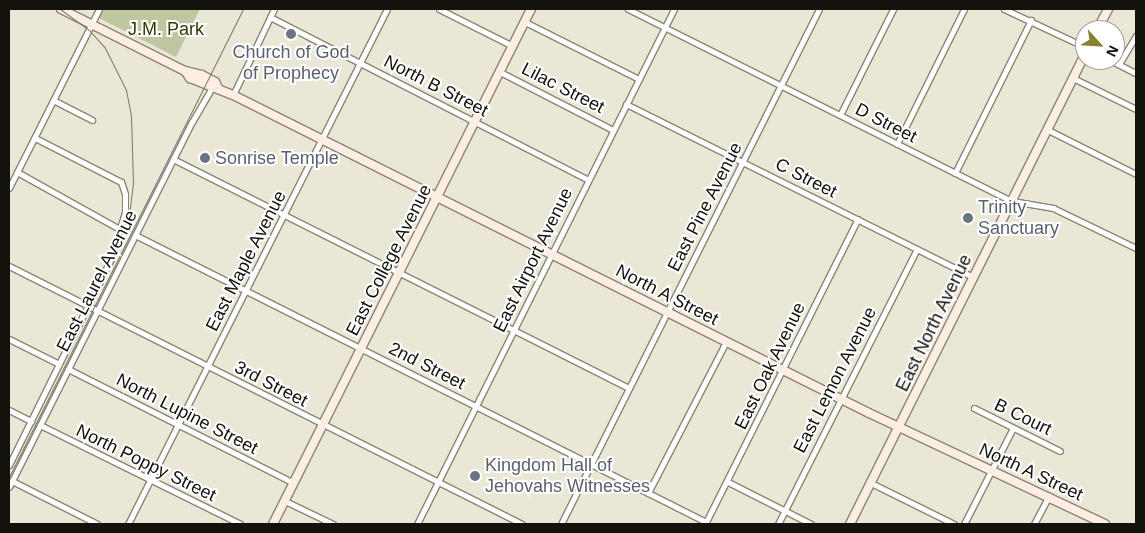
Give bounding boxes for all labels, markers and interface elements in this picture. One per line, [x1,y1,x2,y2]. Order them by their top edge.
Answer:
park label: J.M. Park [128,18,204,40]
north arrow [1075,20,1125,70]
marker: Church of God of Prophecy [285,28,297,40]
place label: Church of God of Prophecy [232,42,350,84]
text: N [1103,43,1122,59]
street label: North B Street [380,50,492,122]
street label: Lilac Street [518,58,608,118]
street label: D Street [852,98,920,148]
street label: East Pine Avenue [663,138,747,276]
place label: Sonrise Temple [215,147,339,169]
marker: Sonrise Temple [199,152,211,164]
street label: C Street [772,153,840,203]
street label: East College Avenue [341,180,437,340]
street label: East Airport Avenue [488,183,578,337]
street label: East Maple Avenue [201,187,291,335]
place label: Trinity Sanctuary [978,197,1059,240]
street label: East Laurel Avenue [52,206,142,356]
marker: Trinity Sanctuary [962,212,974,224]
street label: East North Avenue [891,251,977,395]
street label: North A Street [611,259,723,331]
street label: East Oak Avenue [730,298,810,434]
street label: East Lemon Avenue [789,303,881,457]
street label: 2nd Street [385,338,469,394]
street label: 3rd Street [231,356,311,412]
street label: North Lupine Street [113,369,261,459]
street label: B Court [991,394,1055,440]
street label: North Poppy Street [72,420,220,506]
street label: North A Street [975,438,1087,506]
place label: Kingdom Hall of Jehovahs Witnesses [485,455,650,498]
marker: Kingdom Hall of Jehovahs Witnesses [469,470,481,482]

